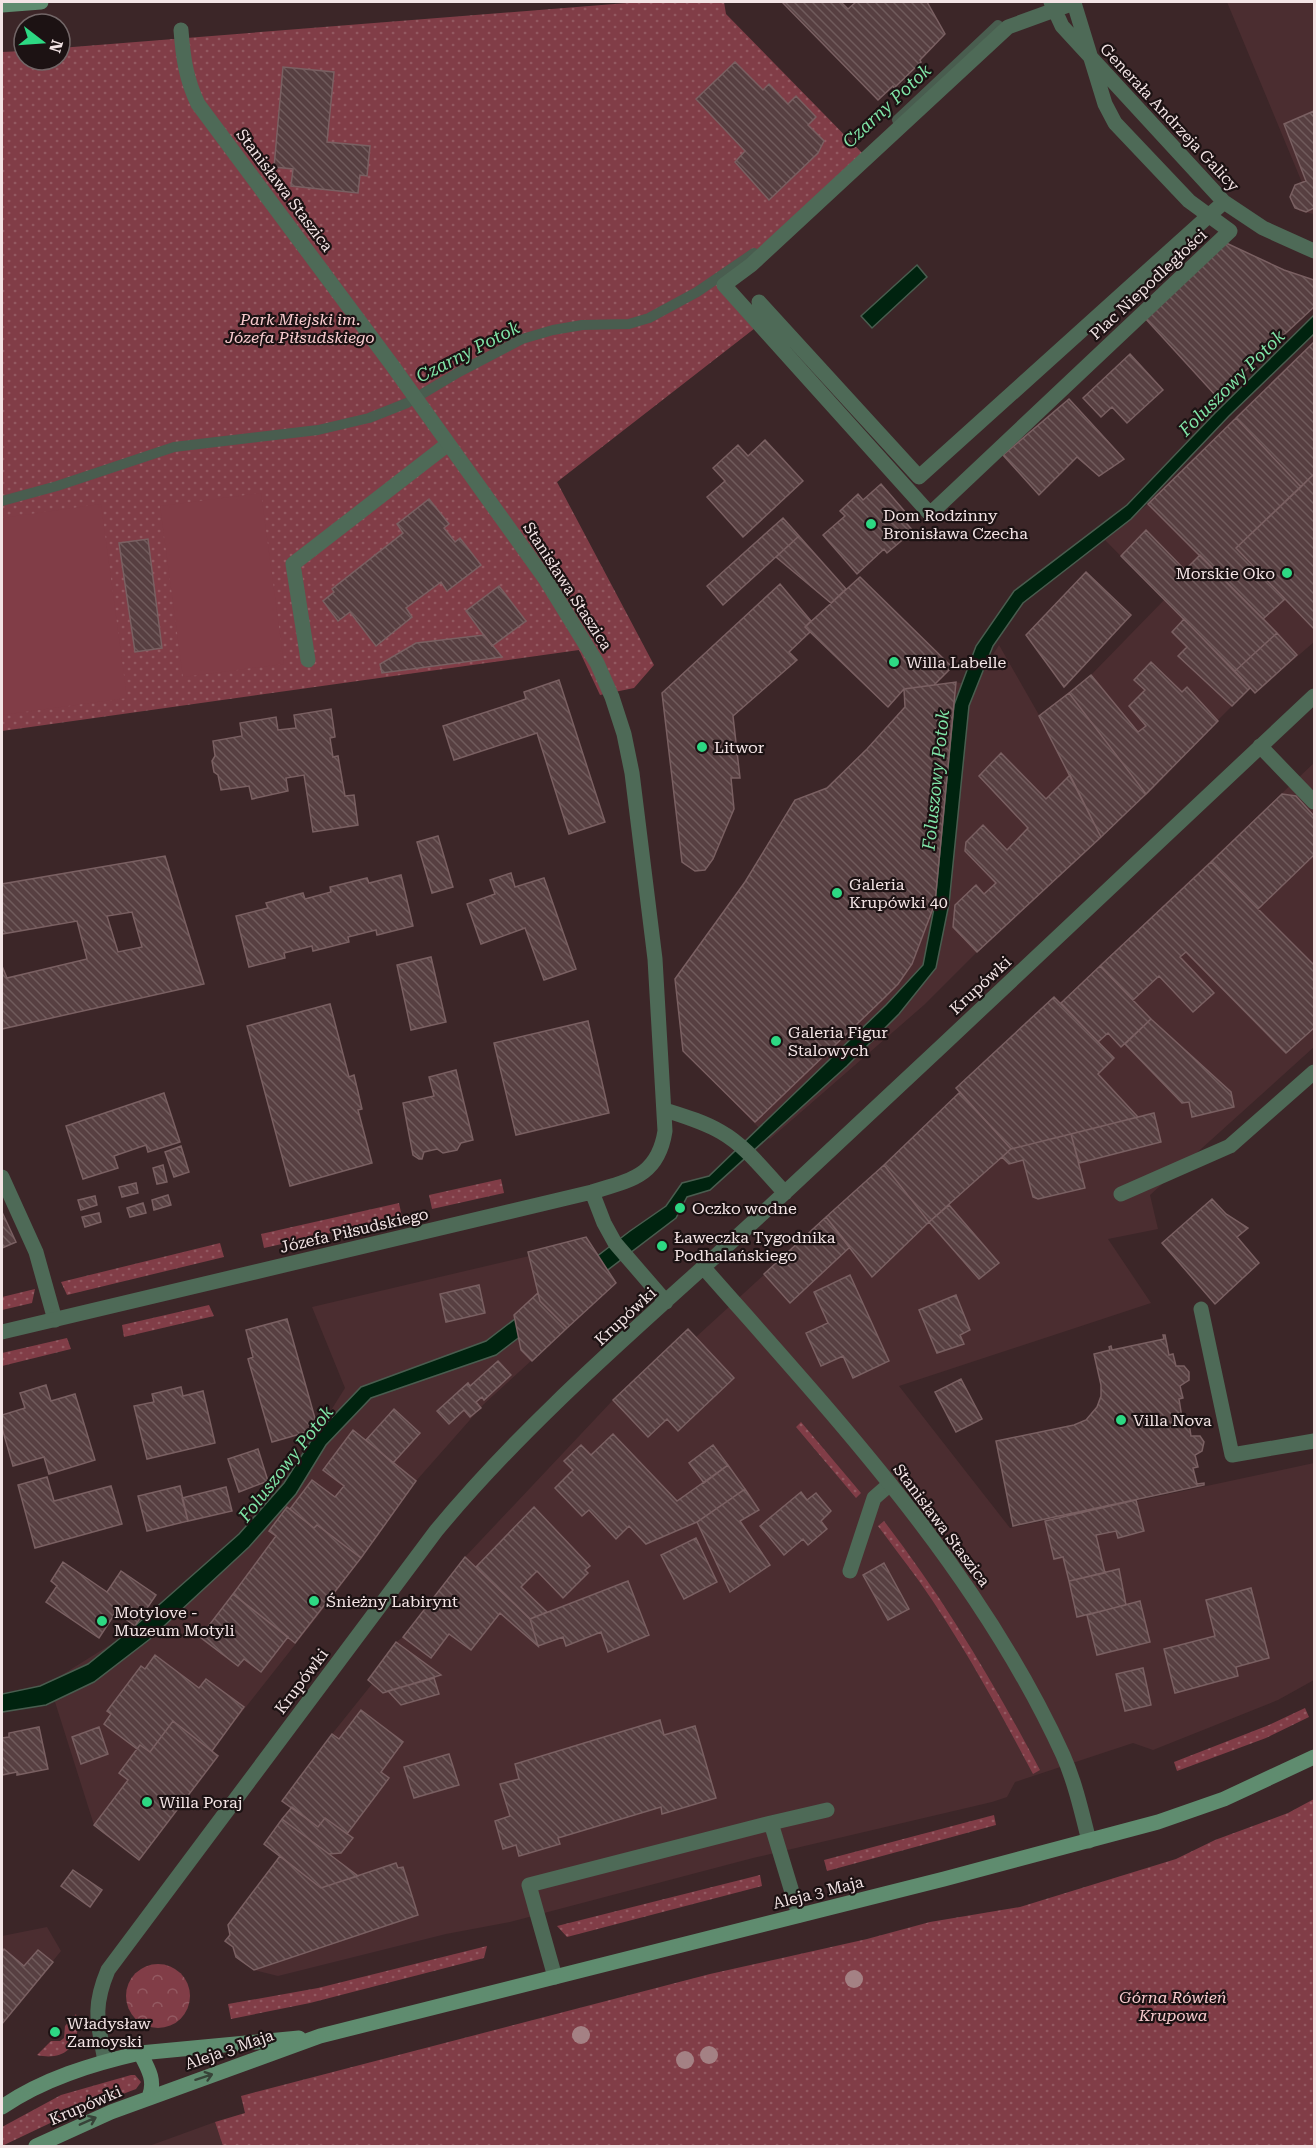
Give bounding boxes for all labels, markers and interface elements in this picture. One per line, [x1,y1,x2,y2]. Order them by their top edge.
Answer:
north arrow [12,12,72,72]
text: N [45,38,67,55]
street label: Generała Andrzeja Galicy [1096,39,1244,196]
water label: Czarny Potok [838,59,935,152]
street label: Stanisława Staszica [232,125,337,256]
street label: Plac Niepodległości [1086,225,1211,344]
park label: Park Miejski im. Józefa Piłsudskiego [224,310,375,347]
water label: Czarny Potok [413,316,523,387]
water label: Foluszowy Potok [1174,325,1289,441]
place label: Dom Rodzinny Bronisława Czecha [883,506,1028,543]
marker: Dom Rodzinny Bronisława Czecha [864,517,878,531]
street label: Stanisława Staszica [519,519,616,654]
place label: Morskie Oko [1176,564,1275,583]
marker: Morskie Oko [1280,566,1294,580]
place label: Willa Labelle [906,653,1006,672]
marker: Willa Labelle [887,655,901,669]
water label: Foluszowy Potok [918,708,953,852]
place label: Litwor [714,738,765,757]
marker: Litwor [695,740,709,754]
place label: Galeria Krupówki 40 [849,875,948,912]
marker: Galeria Krupówki 40 [830,886,844,900]
street label: Krupówki [946,952,1015,1018]
place label: Galeria Figur Stalowych [788,1023,888,1060]
marker: Galeria Figur Stalowych [769,1034,783,1048]
place label: Oczko wodne [692,1199,797,1218]
marker: Oczko wodne [673,1201,687,1215]
street label: Józefa Piłsudskiego [278,1204,430,1257]
place label: Ławeczka Tygodnika Podhalańskiego [674,1228,836,1265]
marker: Ławeczka Tygodnika Podhalańskiego [655,1239,669,1253]
street label: Krupówki [591,1283,660,1349]
water label: Foluszowy Potok [233,1401,337,1527]
place label: Villa Nova [1133,1411,1212,1430]
marker: Villa Nova [1114,1413,1128,1427]
street label: Stanisława Staszica [889,1460,994,1591]
place label: Śnieżny Labirynt [326,1592,458,1611]
marker: Śnieżny Labirynt [307,1594,321,1608]
place label: Motylove - Muzeum Motyli [114,1603,235,1640]
marker: Motylove - Muzeum Motyli [95,1614,109,1628]
street label: Krupówki [271,1645,332,1718]
place label: Willa Poraj [159,1793,243,1812]
marker: Willa Poraj [140,1795,154,1809]
street label: Aleja 3 Maja [771,1872,866,1913]
park label: Górna Rówień Krupowa [1119,1988,1227,2025]
place label: Władysław Zamoyski [67,2014,152,2051]
marker: Władysław Zamoyski [48,2025,62,2039]
street label: Aleja 3 Maja [182,2025,276,2074]
one-way arrow [194,2071,213,2082]
street label: Krupówki [46,2082,124,2129]
one-way arrow [79,2115,97,2127]

